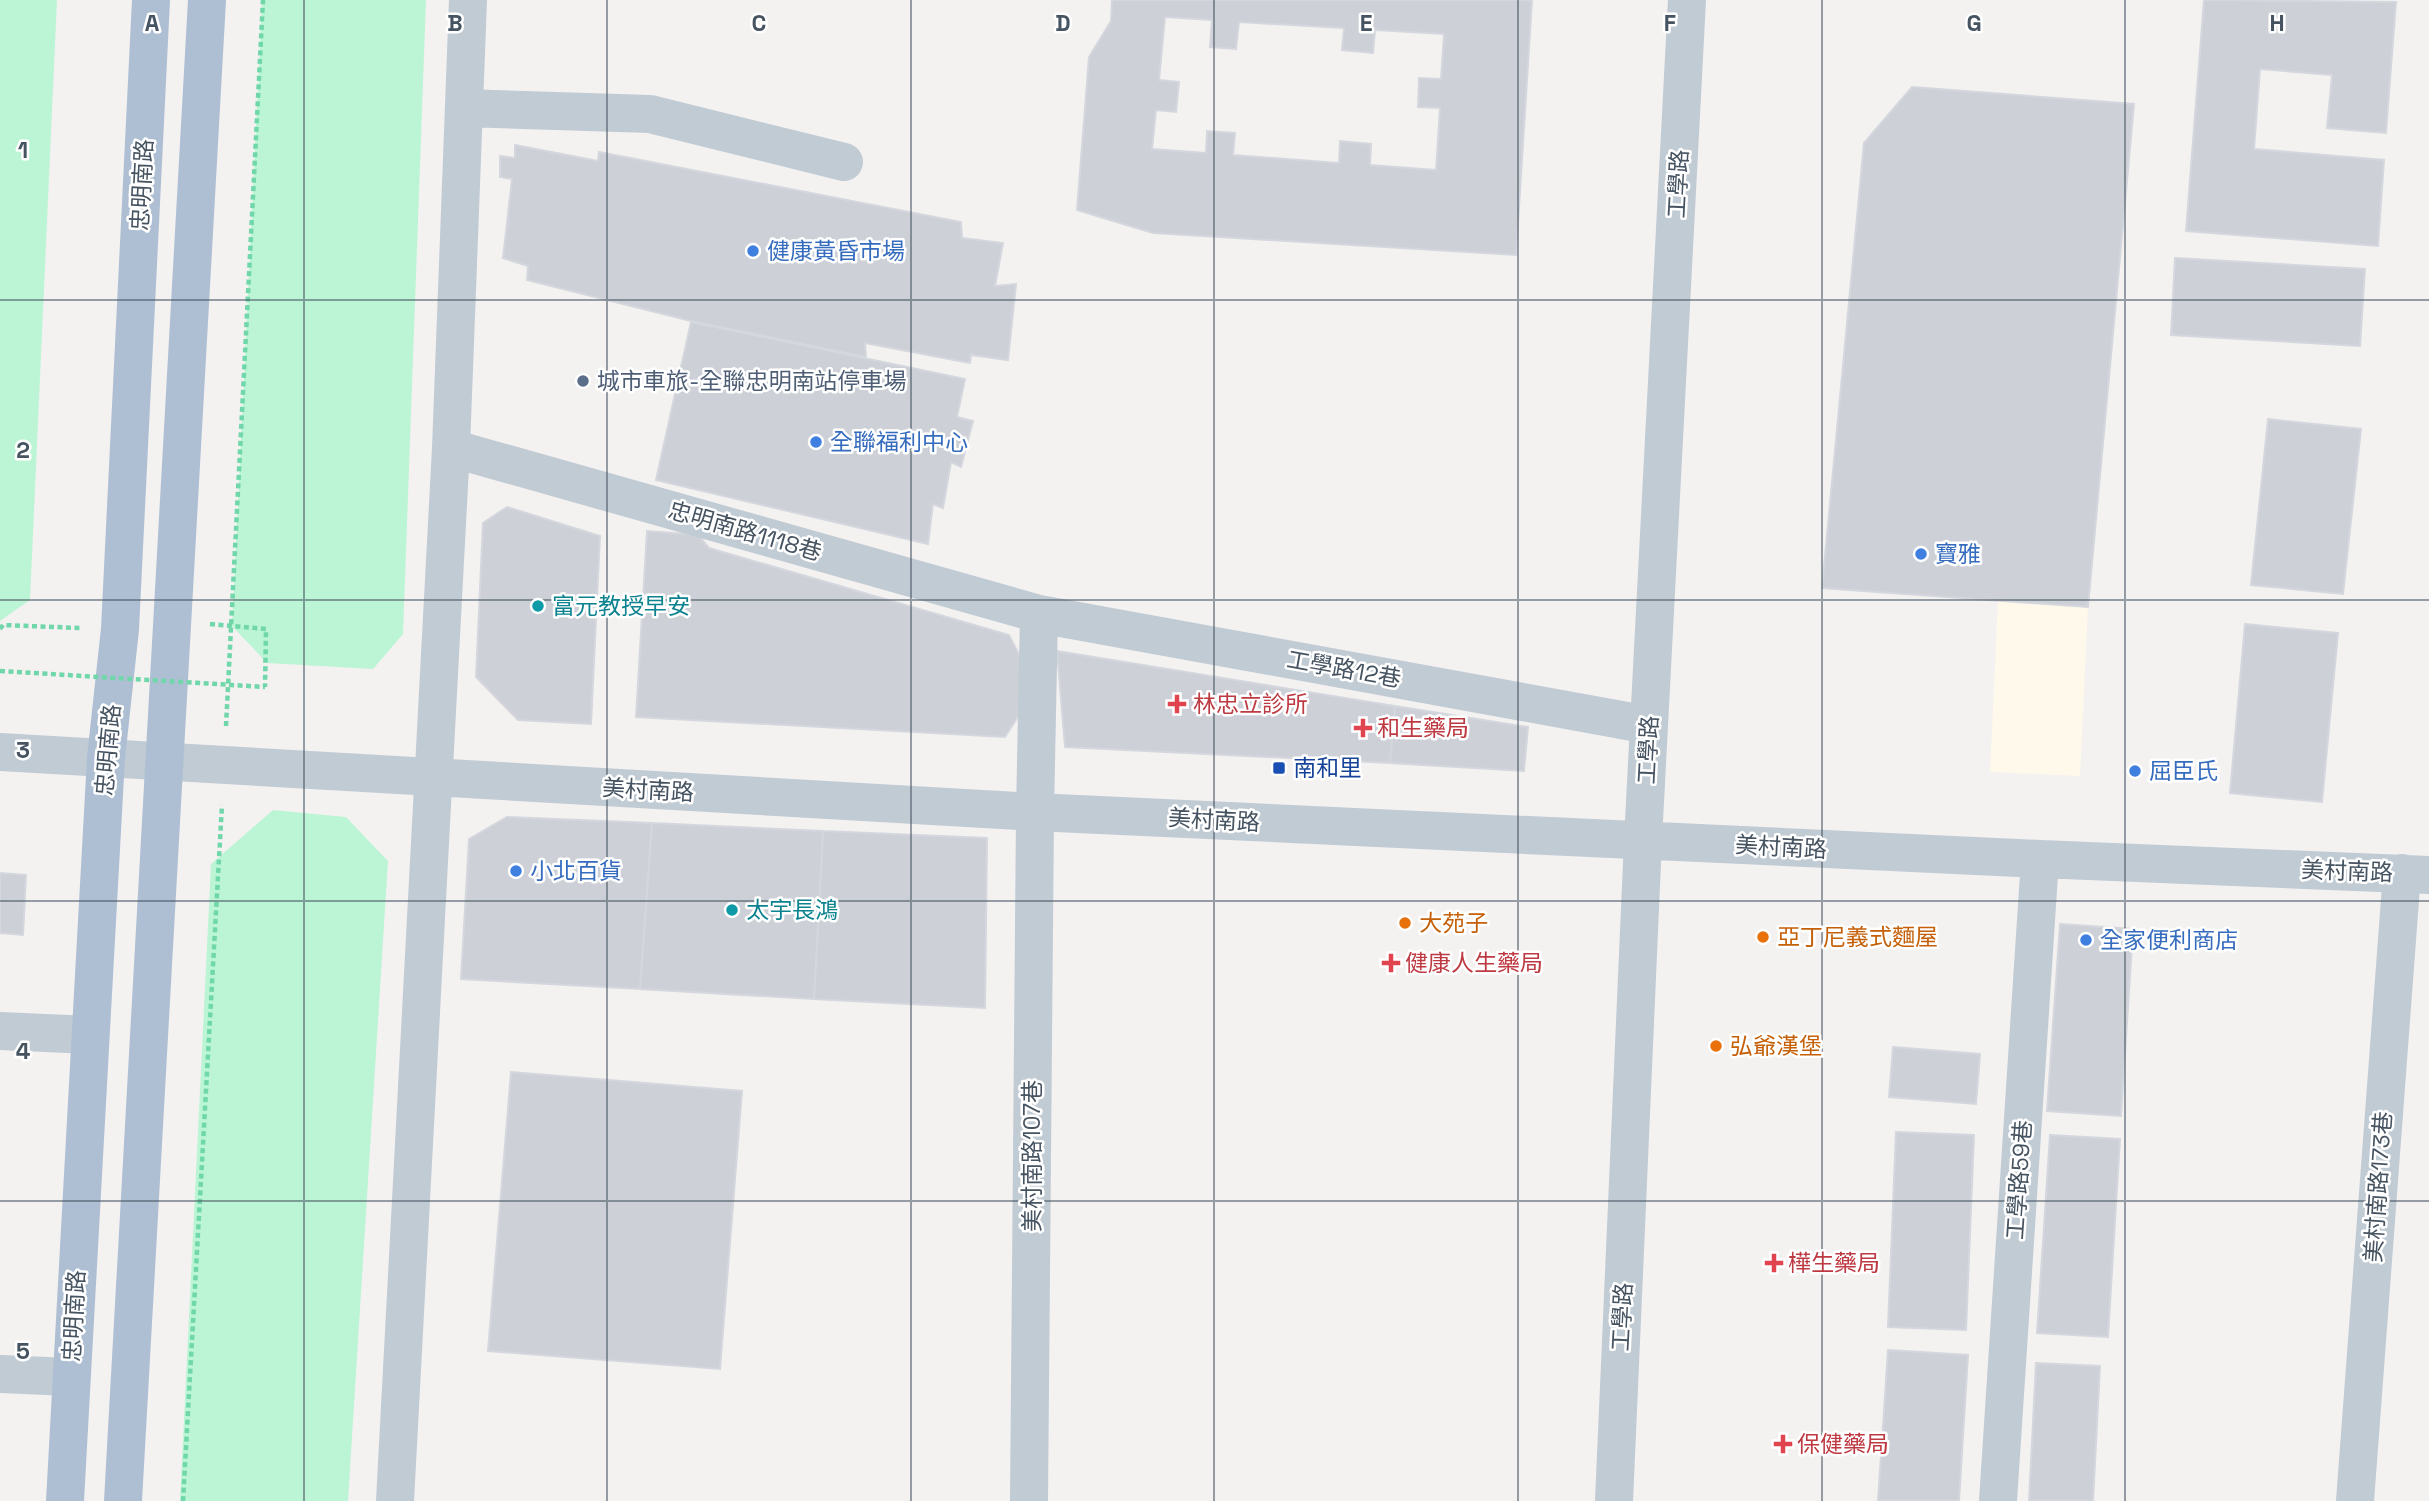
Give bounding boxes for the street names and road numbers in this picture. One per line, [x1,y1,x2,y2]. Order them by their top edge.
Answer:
street label: 忠明南路 [125,138,159,232]
street label: 工學路 [1661,149,1695,219]
street label: 忠明南路1118巷 [665,495,825,567]
street label: 工學路12巷 [1285,644,1403,694]
street label: 忠明南路 [89,703,127,797]
street label: 工學路 [1631,715,1665,785]
street label: 美村南路 [601,773,695,807]
street label: 美村南路 [1167,803,1261,837]
street label: 美村南路 [1734,830,1828,864]
street label: 美村南路 [2301,854,2393,888]
street label: 美村南路107巷 [1017,1080,1047,1232]
street label: 美村南路173巷 [2358,1110,2398,1264]
street label: 工學路59巷 [2000,1119,2038,1241]
street label: 忠明南路 [57,1269,91,1363]
street label: 工學路 [1605,1282,1639,1352]

